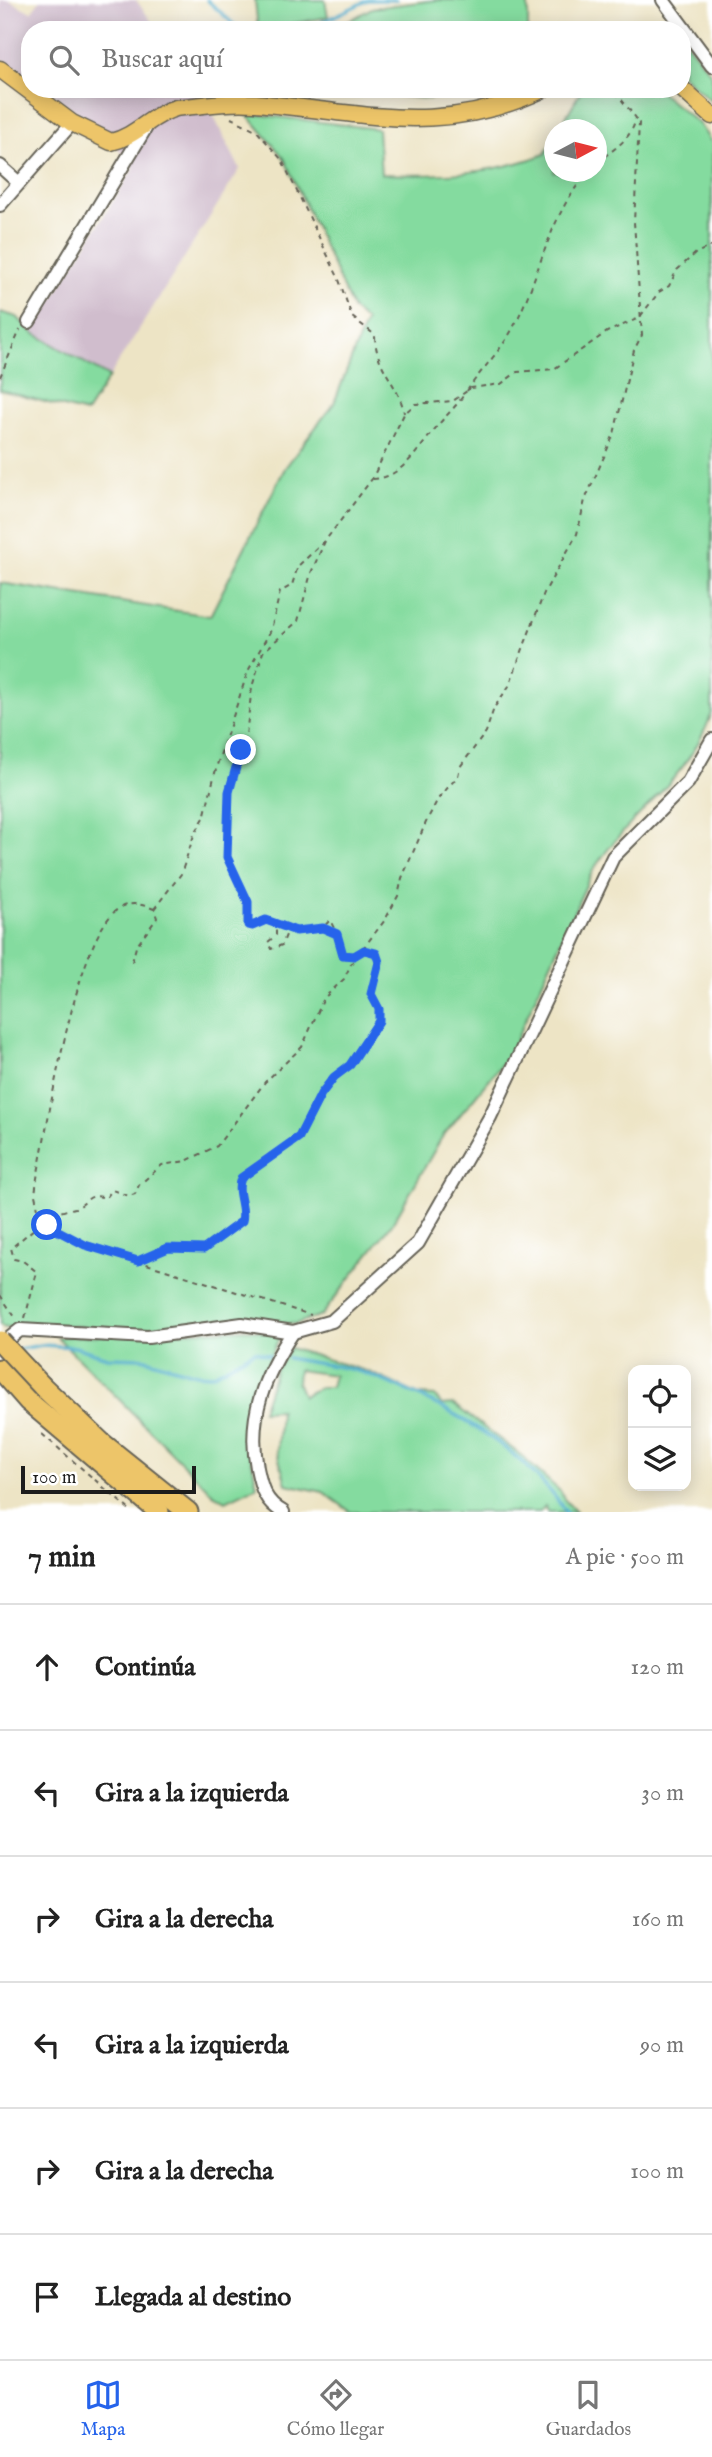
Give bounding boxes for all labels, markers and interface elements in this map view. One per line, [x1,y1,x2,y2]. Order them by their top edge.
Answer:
search box [21,21,691,98]
icon: search [45,41,83,79]
text: Buscar aquí [101,43,223,76]
north arrow [544,119,607,182]
route end [225,734,256,765]
route start [31,1209,62,1240]
map controls [628,1365,691,1491]
button: locate [628,1365,691,1428]
button: layers [628,1428,691,1491]
scale bar [21,1463,196,1495]
text: 100 m [32,1466,76,1490]
text: 7 min [28,1539,96,1577]
text: A pie · 500 m [566,1543,684,1572]
icon: ahead [28,1648,66,1686]
text: Continúa [95,1651,196,1684]
text: 120 m [631,1653,684,1682]
icon: left [28,1774,66,1812]
text: Gira a la izquierda [95,1777,289,1810]
text: 30 m [641,1779,684,1808]
icon: right [28,1900,66,1938]
text: Gira a la derecha [95,1903,274,1936]
text: 160 m [632,1905,684,1934]
icon: left [28,2026,66,2064]
text: Gira a la izquierda [95,2029,289,2062]
text: 90 m [640,2031,684,2060]
icon: right [28,2152,66,2190]
text: Gira a la derecha [95,2155,274,2188]
text: 100 m [630,2157,684,2186]
icon: arrive [28,2278,66,2316]
text: Llegada al destino [95,2281,291,2314]
tab: Mapa [81,2376,125,2442]
tab: Cómo llegar [287,2376,384,2442]
tab: Guardados [546,2376,631,2442]

